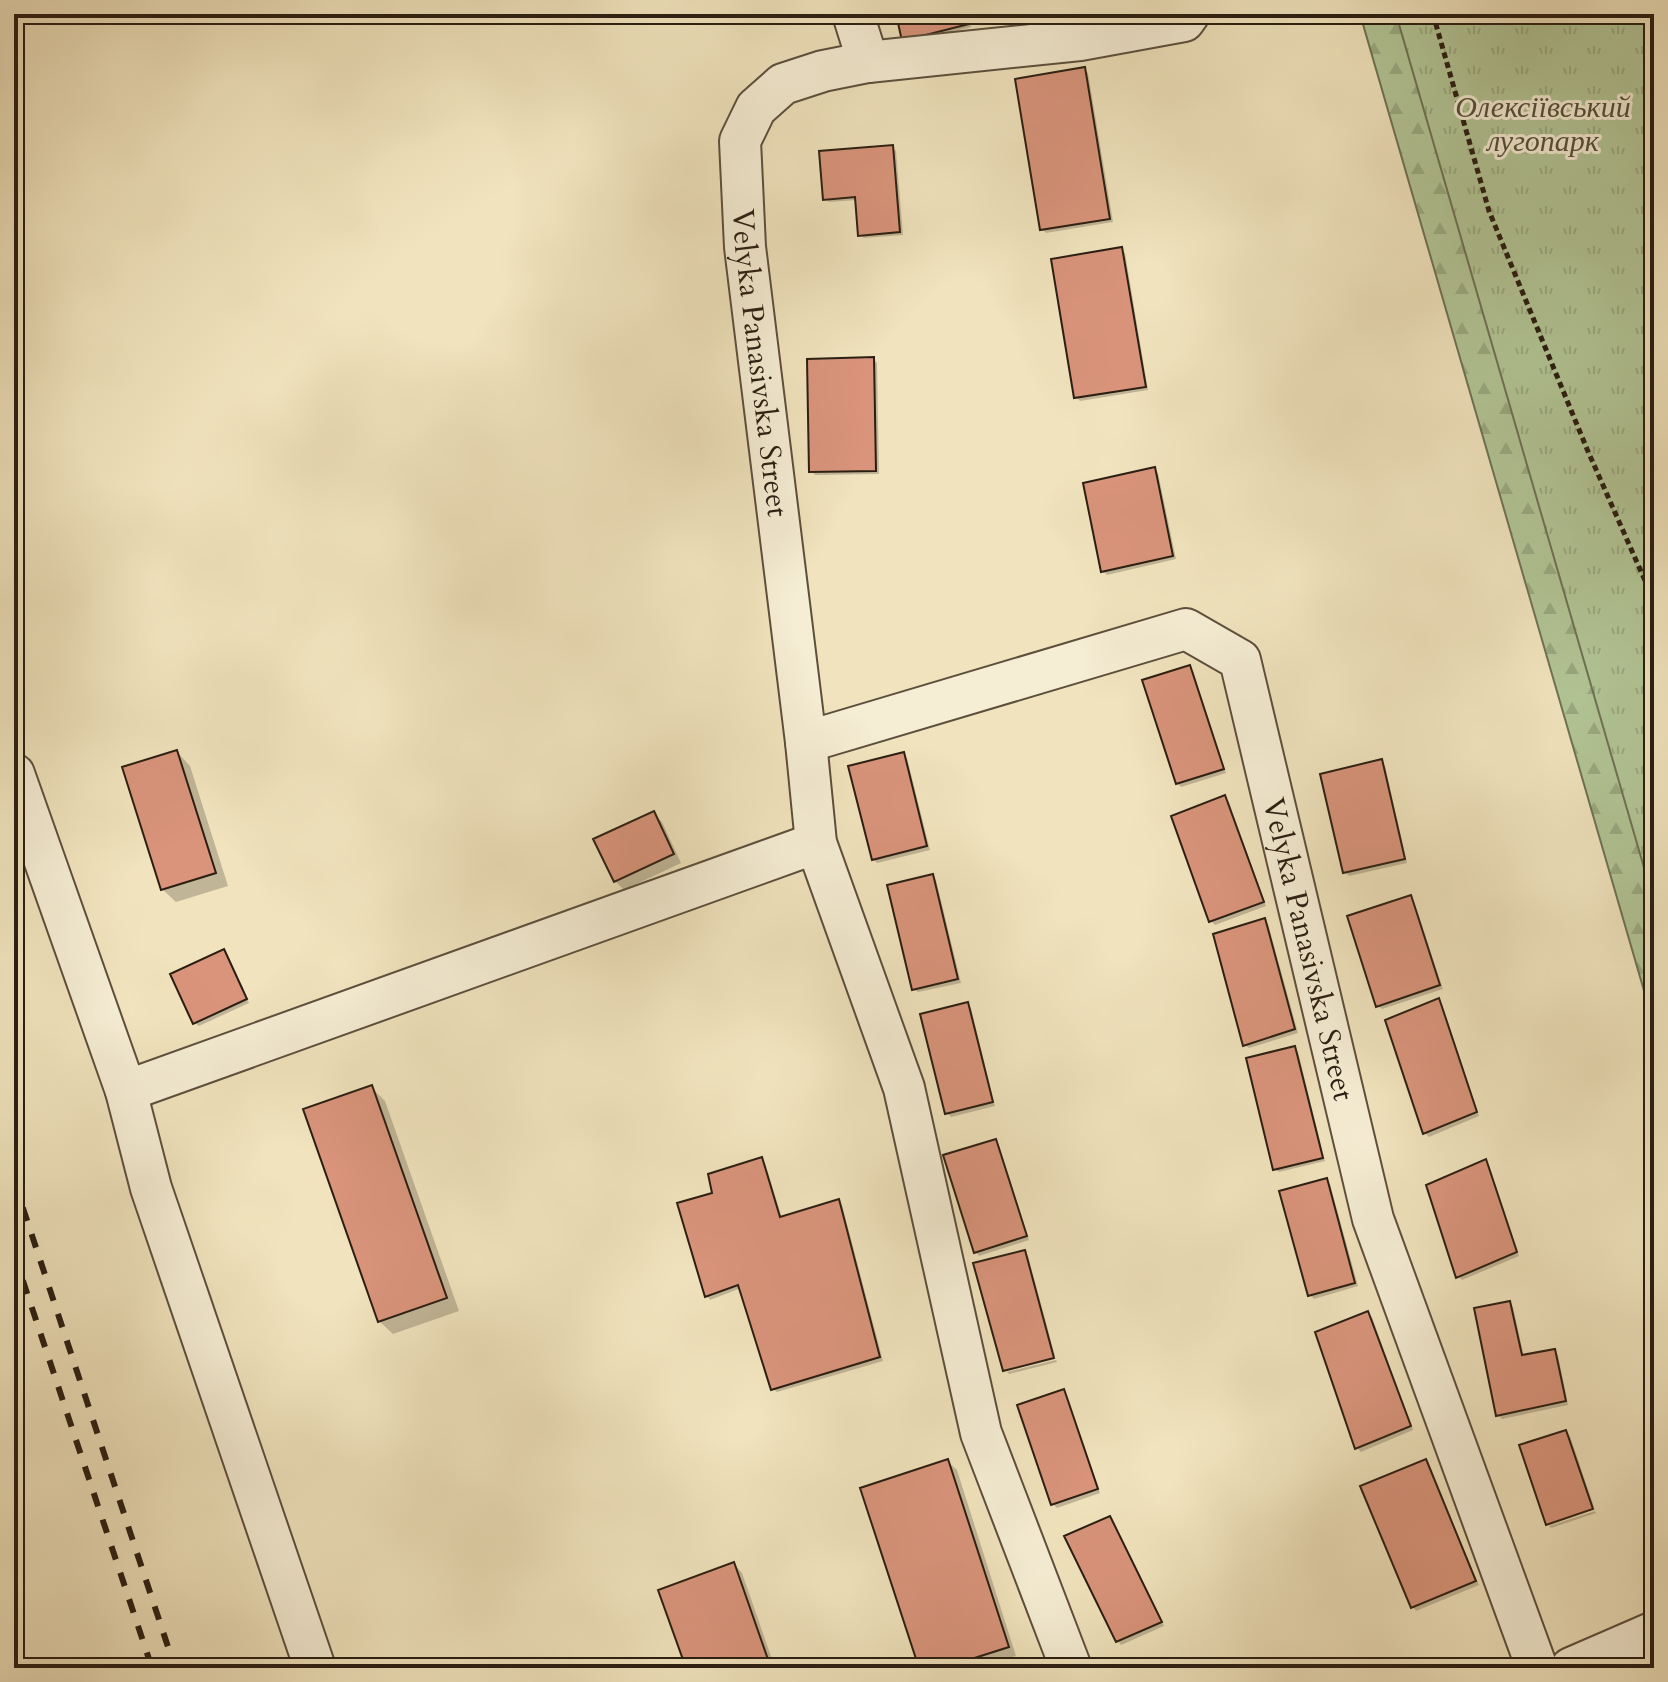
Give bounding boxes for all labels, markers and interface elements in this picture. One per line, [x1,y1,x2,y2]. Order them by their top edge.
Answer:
park label: Олексіївський лугопарк [1455,87,1631,162]
street label: Velyka Panasivska Street [722,208,798,520]
street label: Velyka Panasivska Street [1253,794,1364,1105]

